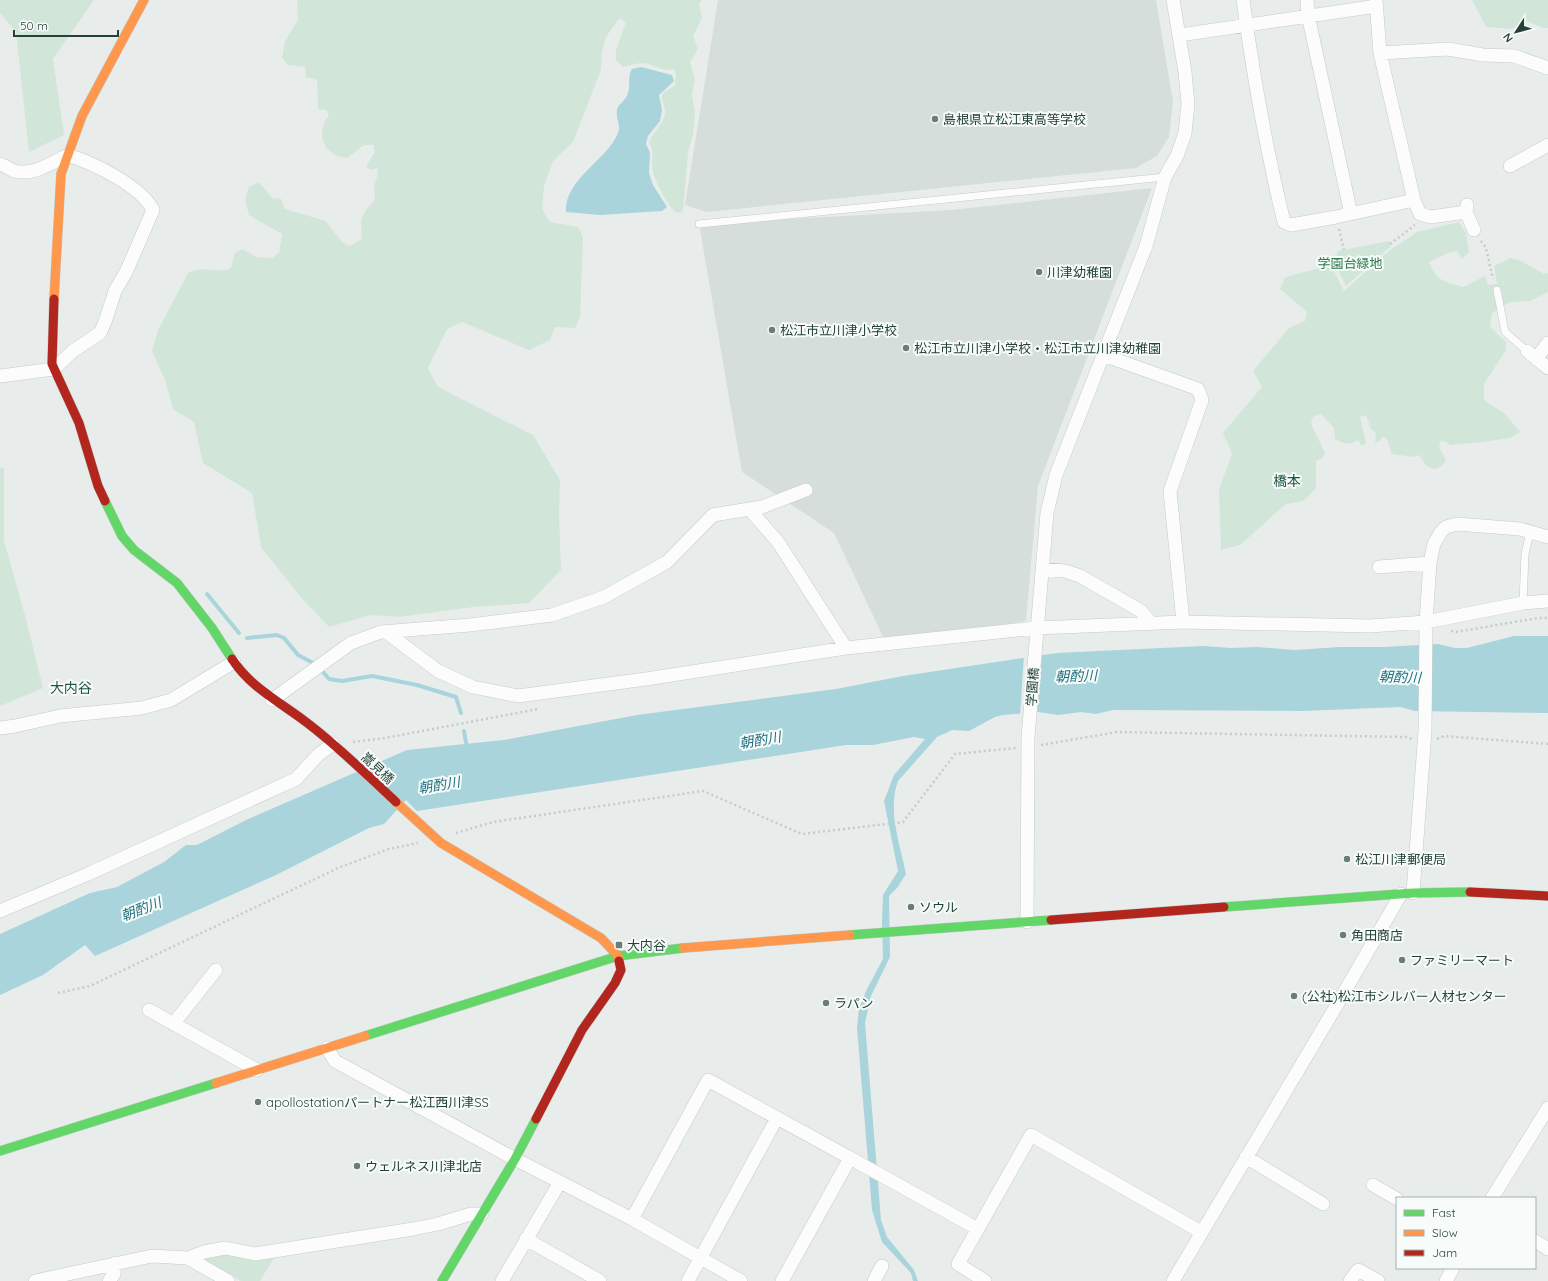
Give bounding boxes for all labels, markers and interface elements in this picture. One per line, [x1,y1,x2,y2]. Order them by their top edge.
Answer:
scale bar [14,12,118,38]
north arrow [1496,12,1536,52]
text: 50 m [20,18,48,33]
text: N [1500,30,1516,45]
place label: 島根県立松江東高等学校 [943,111,1086,127]
marker: 島根県立松江東高等学校 [930,114,940,124]
park label: 学園台緑地 [1317,255,1383,271]
place label: 川津幼稚園 [1047,264,1112,280]
marker: 川津幼稚園 [1034,267,1044,277]
place label: 松江市立川津小学校 [780,322,897,338]
marker: 松江市立川津小学校 [767,325,777,335]
place label: 松江市立川津小学校・松江市立川津幼稚園 [914,340,1161,356]
marker: 松江市立川津小学校・松江市立川津幼稚園 [901,343,911,353]
district label: 橋本 [1273,472,1301,490]
water label: 朝酌川 [1055,666,1099,686]
street label: 学園橋 [1023,667,1041,707]
water label: 朝酌川 [1379,667,1423,687]
district label: 大内谷 [50,679,92,697]
water label: 朝酌川 [738,727,784,753]
street label: 嵩見橋 [358,749,398,787]
water label: 朝酌川 [417,773,463,797]
place label: 松江川津郵便局 [1355,851,1446,867]
marker: 松江川津郵便局 [1342,854,1352,864]
water label: 朝酌川 [118,892,166,925]
place label: ソウル [919,899,958,915]
marker: ソウル [906,902,916,912]
place label: 角田商店 [1351,927,1403,943]
marker: 角田商店 [1338,930,1348,940]
place label: 大内谷 [627,937,666,953]
marker: 大内谷 [614,940,624,950]
place label: ファミリーマート [1410,952,1514,968]
marker: ファミリーマート [1397,955,1407,965]
place label: (公社)松江市シルバー人材センター [1302,988,1507,1004]
marker: (公社)松江市シルバー人材センター [1289,991,1299,1001]
place label: ラパン [834,995,874,1011]
marker: ラパン [821,998,831,1008]
place label: apollostationパートナー松江西川津SS [266,1094,489,1110]
marker: apollostationパートナー松江西川津SS [253,1097,263,1107]
place label: ウェルネス川津北店 [365,1158,482,1174]
marker: ウェルネス川津北店 [352,1161,362,1171]
legend [1396,1197,1536,1269]
text: Fast [1432,1205,1456,1220]
text: Slow [1432,1225,1458,1240]
text: Jam [1432,1245,1457,1260]

